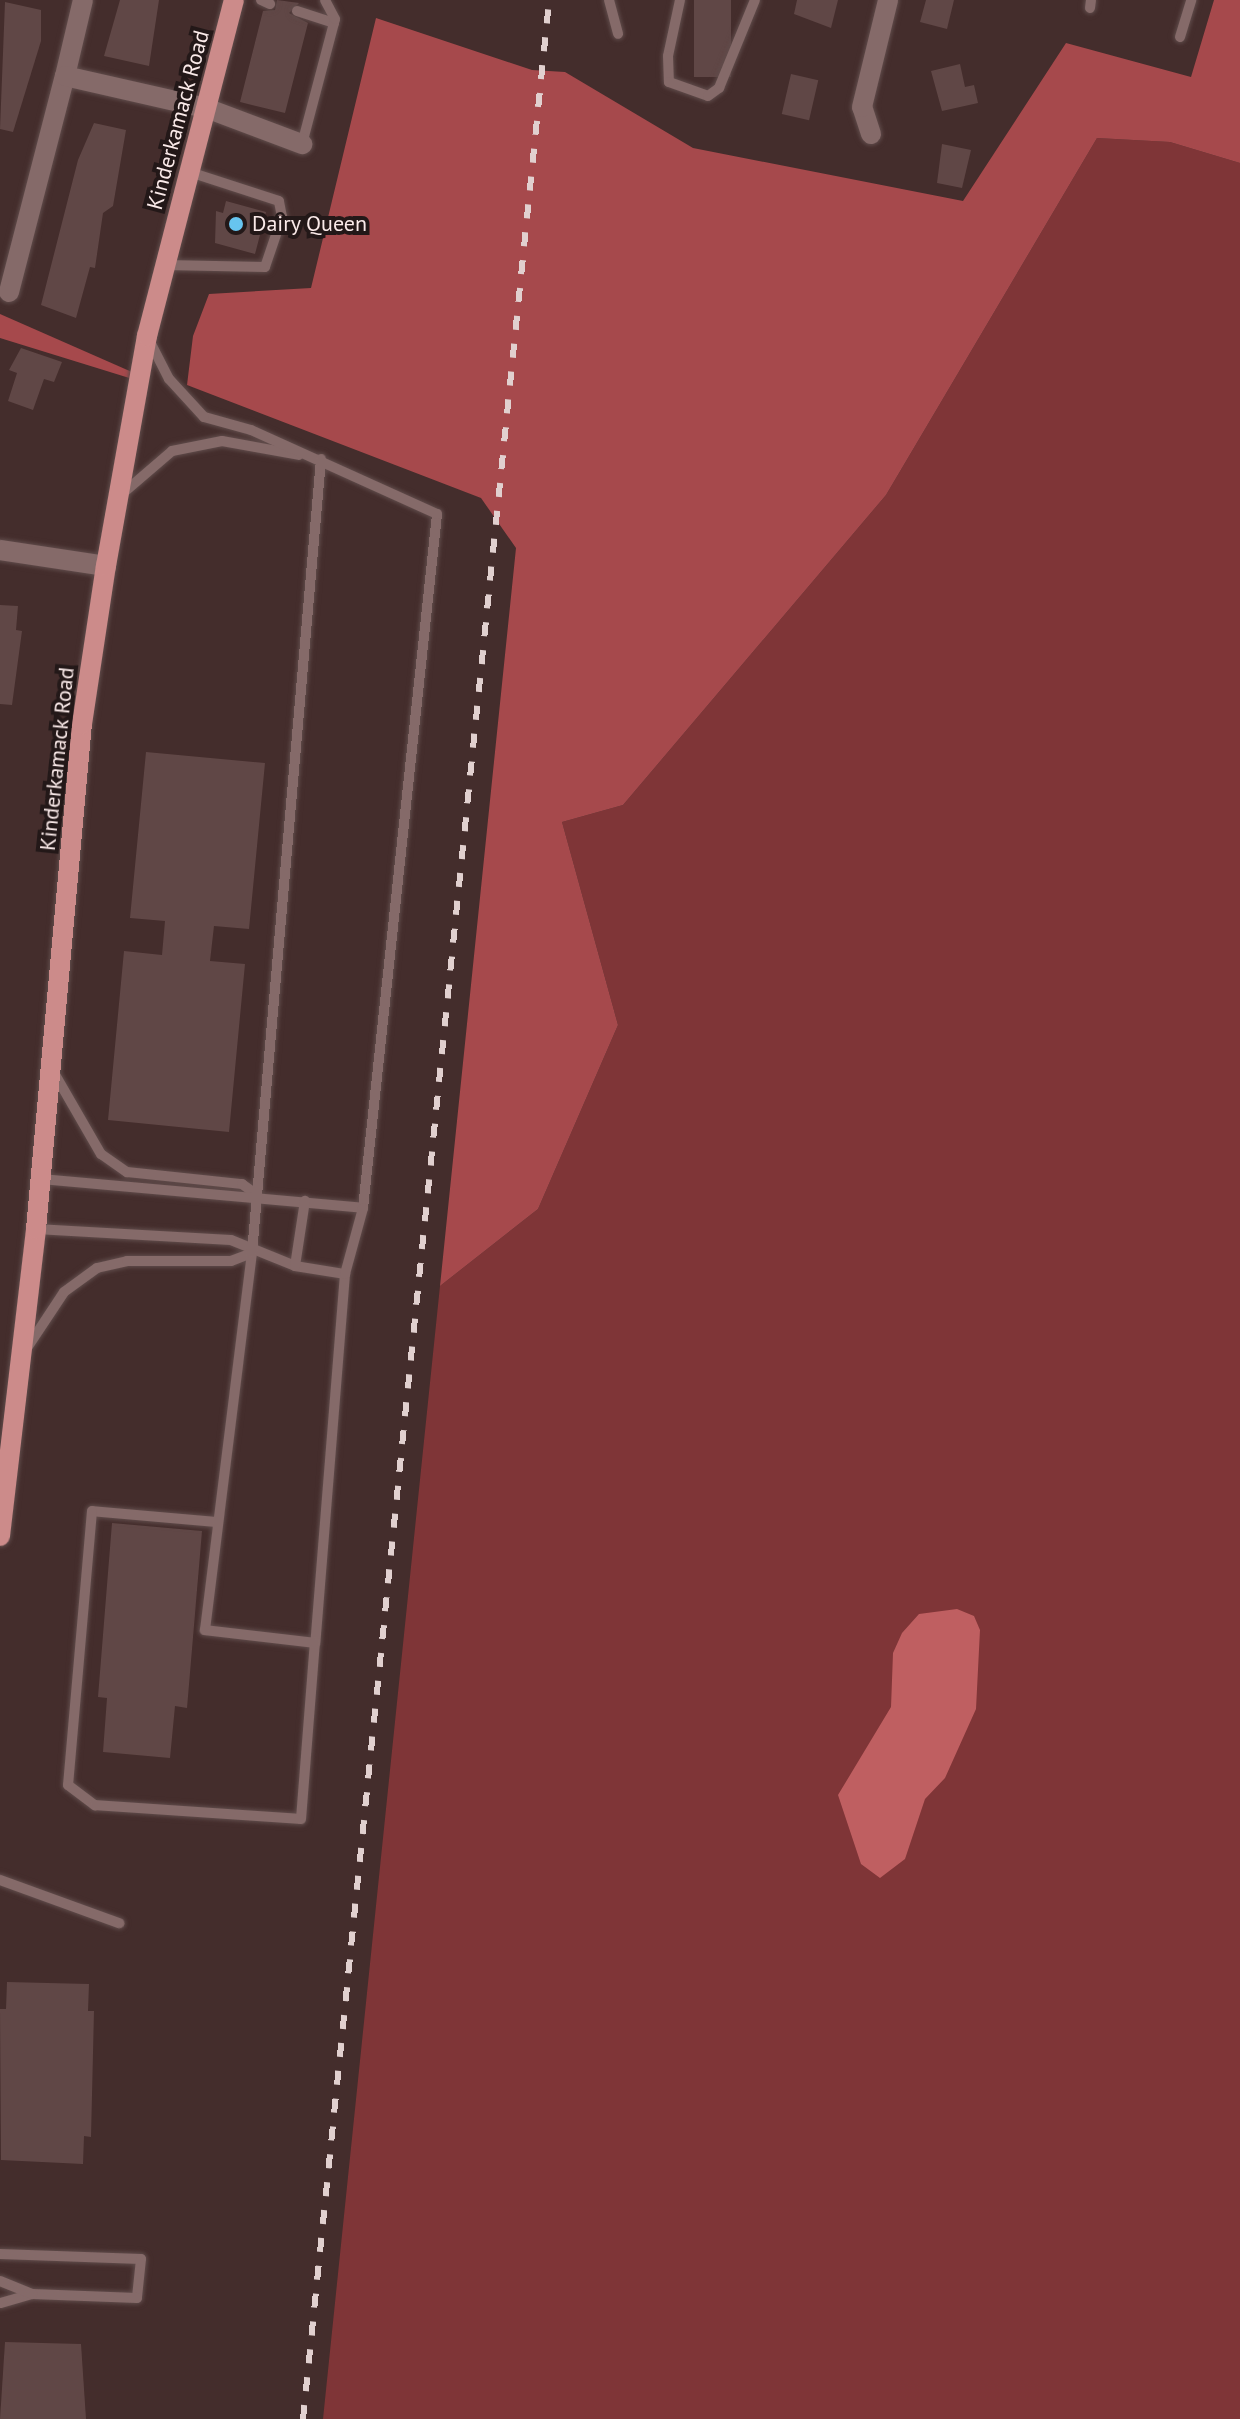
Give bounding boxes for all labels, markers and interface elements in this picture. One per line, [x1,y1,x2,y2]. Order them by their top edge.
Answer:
street label: Kinderkamack Road [141,27,215,213]
place label: Dairy Queen [252,211,368,237]
marker: Dairy Queen [227,215,245,233]
street label: Kinderkamack Road [34,666,80,852]

